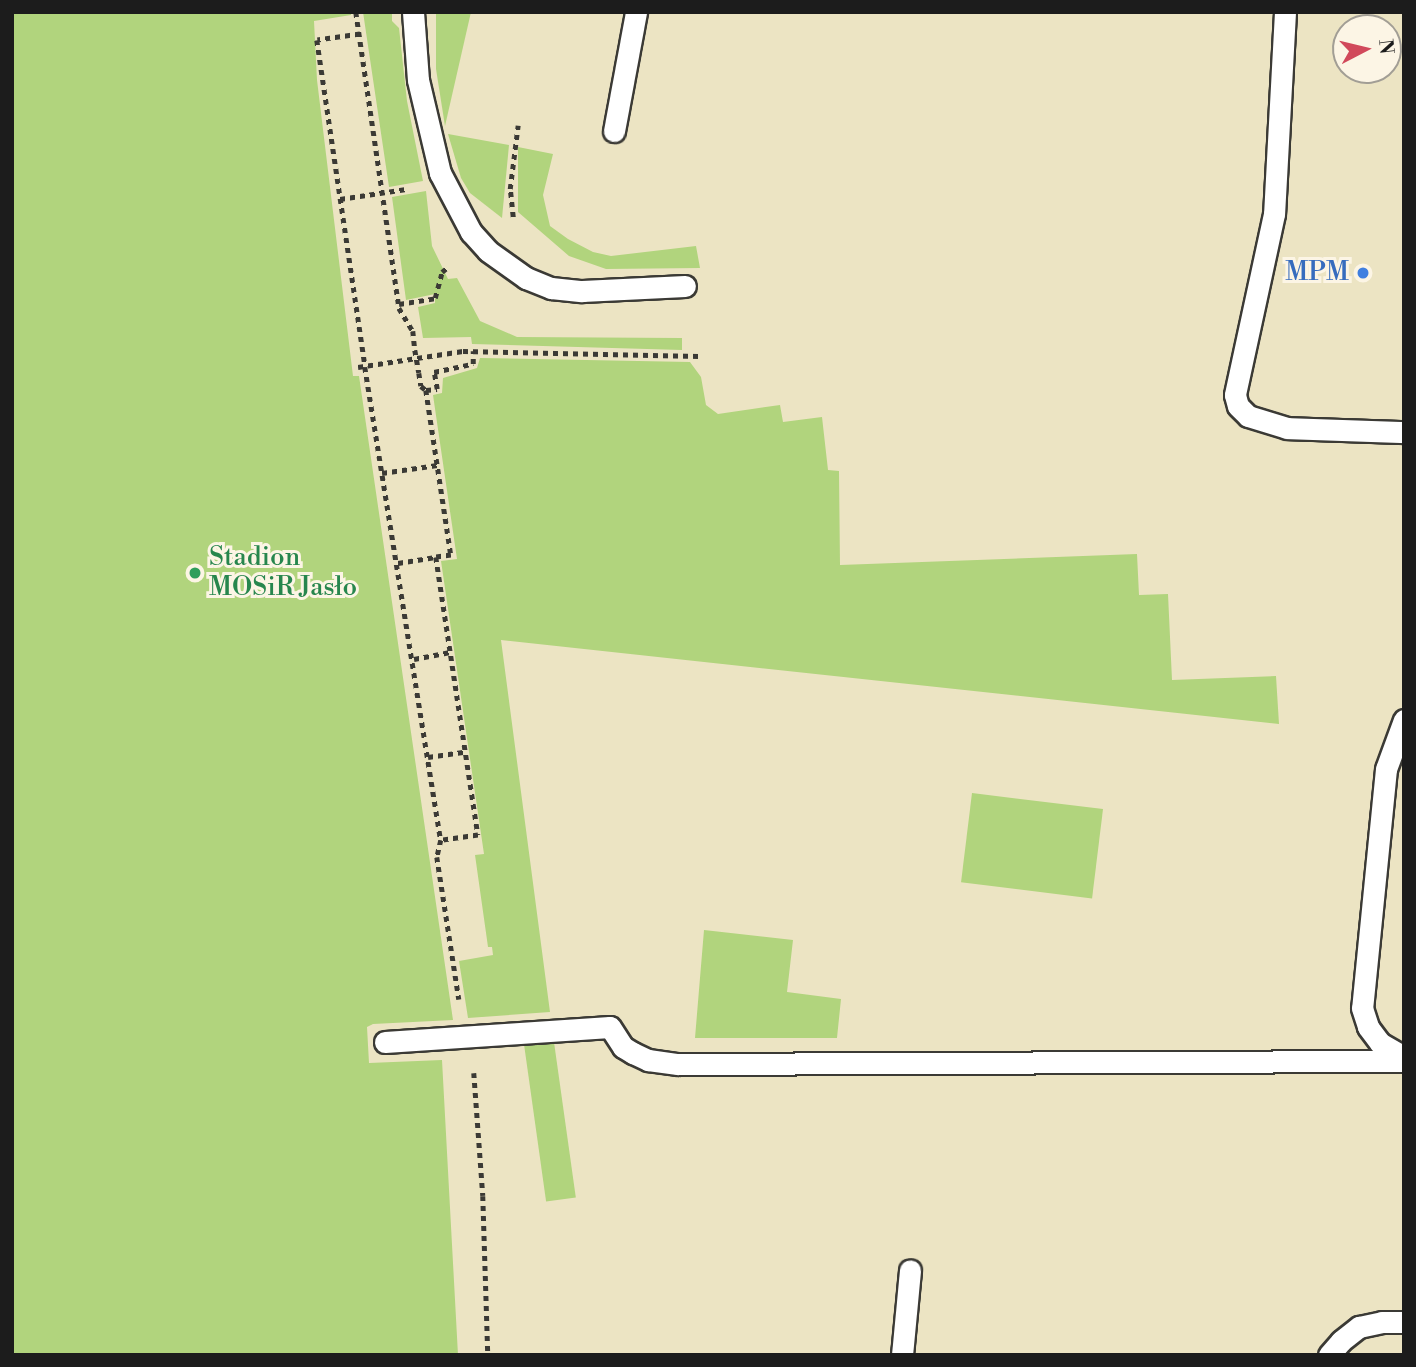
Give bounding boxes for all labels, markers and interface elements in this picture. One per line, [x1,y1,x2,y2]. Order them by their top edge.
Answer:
north arrow [1332,14,1402,84]
text: N [1373,38,1399,56]
place label: MPM [1285,257,1349,289]
marker: MPM [1355,265,1371,281]
place label: Stadion MOSiR Jasło [209,542,357,604]
marker: Stadion MOSiR Jasło [187,565,203,581]

